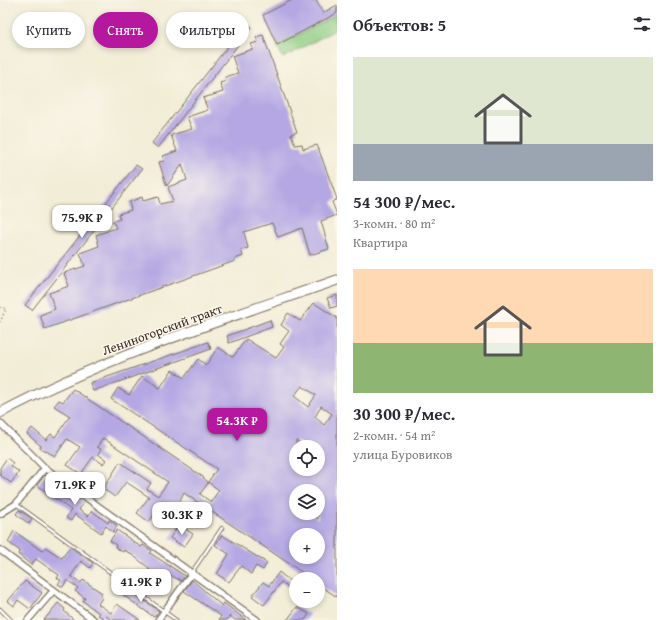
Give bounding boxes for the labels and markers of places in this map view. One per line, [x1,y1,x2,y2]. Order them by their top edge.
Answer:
pin: 75.9K ₽ [45,205,119,239]
pin: 54.3K ₽ [200,408,274,442]
pin: 71.9K ₽ [38,472,112,506]
pin: 30.3K ₽ [145,502,219,536]
pin: 41.9K ₽ [104,569,178,603]

